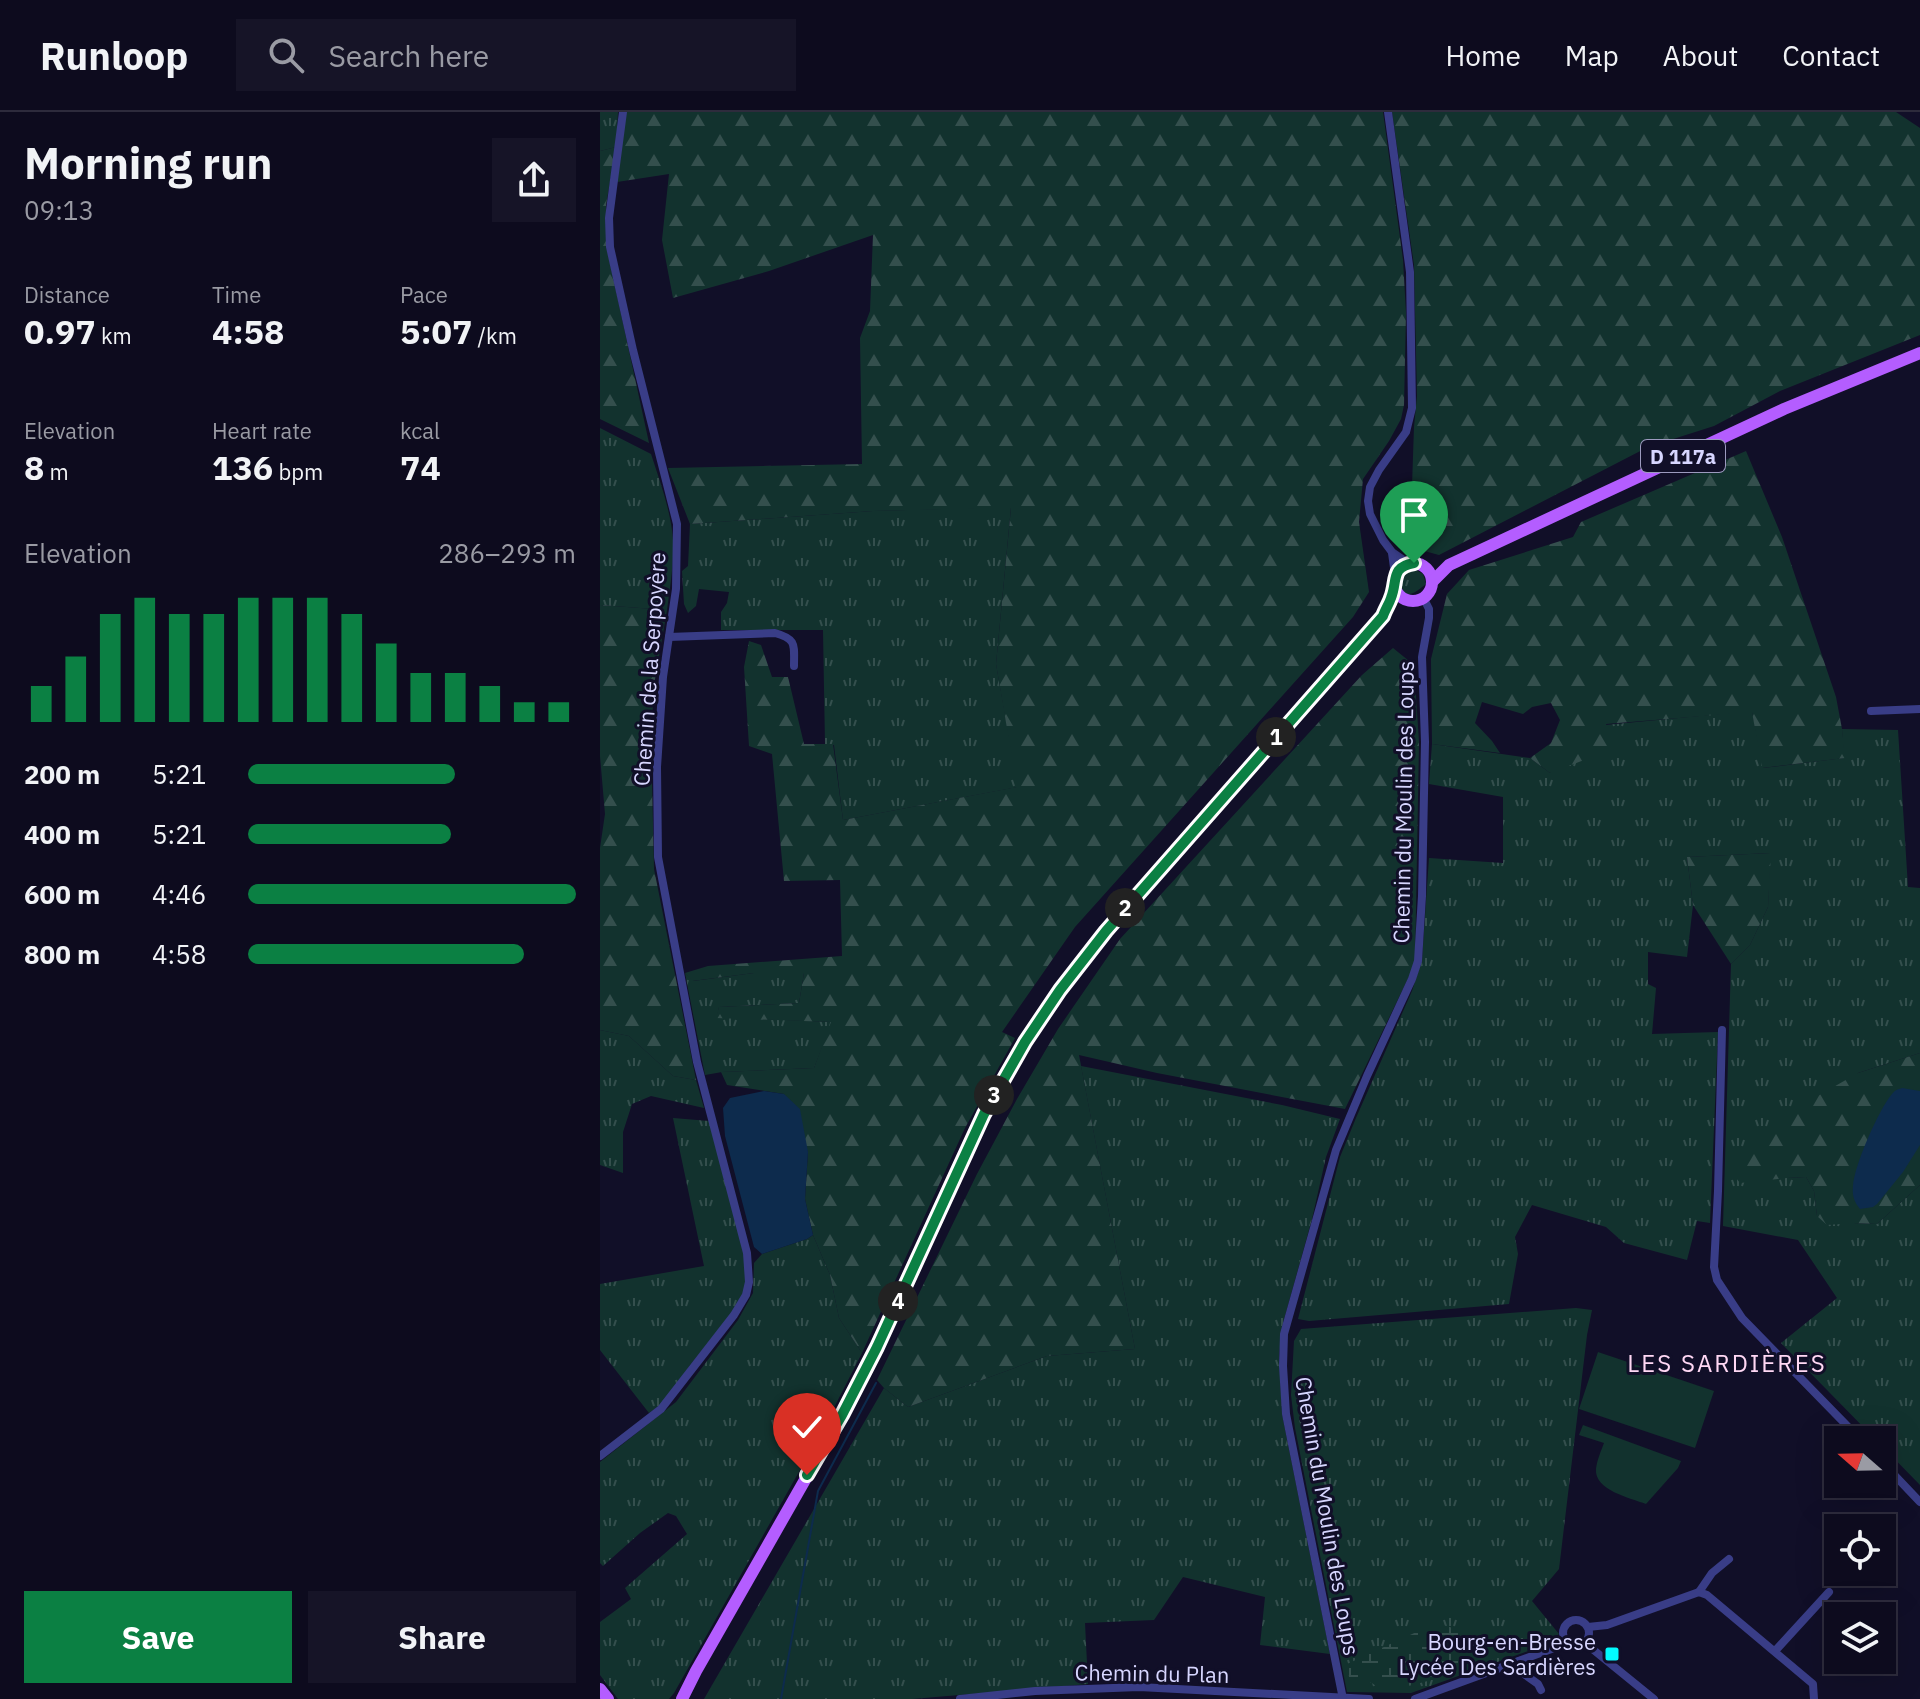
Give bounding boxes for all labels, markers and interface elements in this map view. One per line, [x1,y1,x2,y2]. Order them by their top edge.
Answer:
search box [236,19,796,91]
text: Runloop [40,31,188,80]
icon: search [264,33,308,77]
text: Search here [328,36,489,75]
text: Home [1445,37,1521,74]
text: Map [1565,37,1619,74]
text: About [1663,37,1738,74]
text: Contact [1782,37,1880,74]
text: Morning run [24,134,273,191]
button: share [492,138,576,222]
text: 09:13 [24,193,94,227]
text: Distance [24,280,110,309]
text: Time [212,280,261,309]
text: Pace [400,280,448,309]
text: 0.97 [24,309,96,353]
text: 4:58 [212,309,284,353]
text: 5:07 [400,309,472,353]
text: km [96,321,132,350]
text: /km [472,321,517,350]
text: Elevation [24,416,115,445]
text: Heart rate [212,416,312,445]
text: kcal [400,416,440,445]
road number: D 117a [1641,440,1725,472]
text: 8 [24,445,44,489]
text: 136 [212,445,273,489]
text: 74 [400,445,441,489]
text: m [44,457,69,486]
text: bpm [273,457,323,486]
pin [1380,481,1448,563]
icon: arrive [1392,493,1436,537]
text: Elevation [24,536,132,570]
text: 286–293 m [438,536,576,570]
street label: Chemin de la Serpoyère [626,551,672,787]
street label: Chemin du Moulin des Loups [1386,660,1420,944]
pin: 1 [1256,717,1296,757]
text: 1 [1269,722,1283,751]
text: 200 m [24,757,100,791]
text: 5:21 [152,757,206,791]
text: 400 m [24,817,100,851]
text: 5:21 [152,817,206,851]
text: 600 m [24,877,100,911]
text: 4:46 [152,877,206,911]
pin: 2 [1105,888,1145,928]
text: 2 [1118,893,1132,922]
text: 800 m [24,937,100,971]
text: 4:58 [152,937,206,971]
pin: 3 [974,1075,1014,1115]
text: 3 [987,1080,1001,1109]
pin: 4 [878,1281,918,1321]
text: 4 [891,1286,905,1315]
district label: LES SARDIÈRES [1627,1347,1827,1379]
street label: Chemin du Moulin des Loups [1289,1374,1367,1658]
pin [773,1393,841,1475]
icon: check [785,1405,829,1449]
north arrow [1824,1426,1896,1498]
map controls [1824,1426,1896,1674]
button: locate [1824,1514,1896,1586]
button: Save [24,1591,292,1683]
button: Share [308,1591,576,1683]
button: layers [1824,1602,1896,1674]
place label: Bourg-en-Bresse Lycée Des Sardières [1398,1627,1596,1681]
marker: Bourg-en-Bresse Lycée Des Sardières [1603,1645,1621,1663]
street label: Chemin du Plan [1074,1657,1230,1689]

